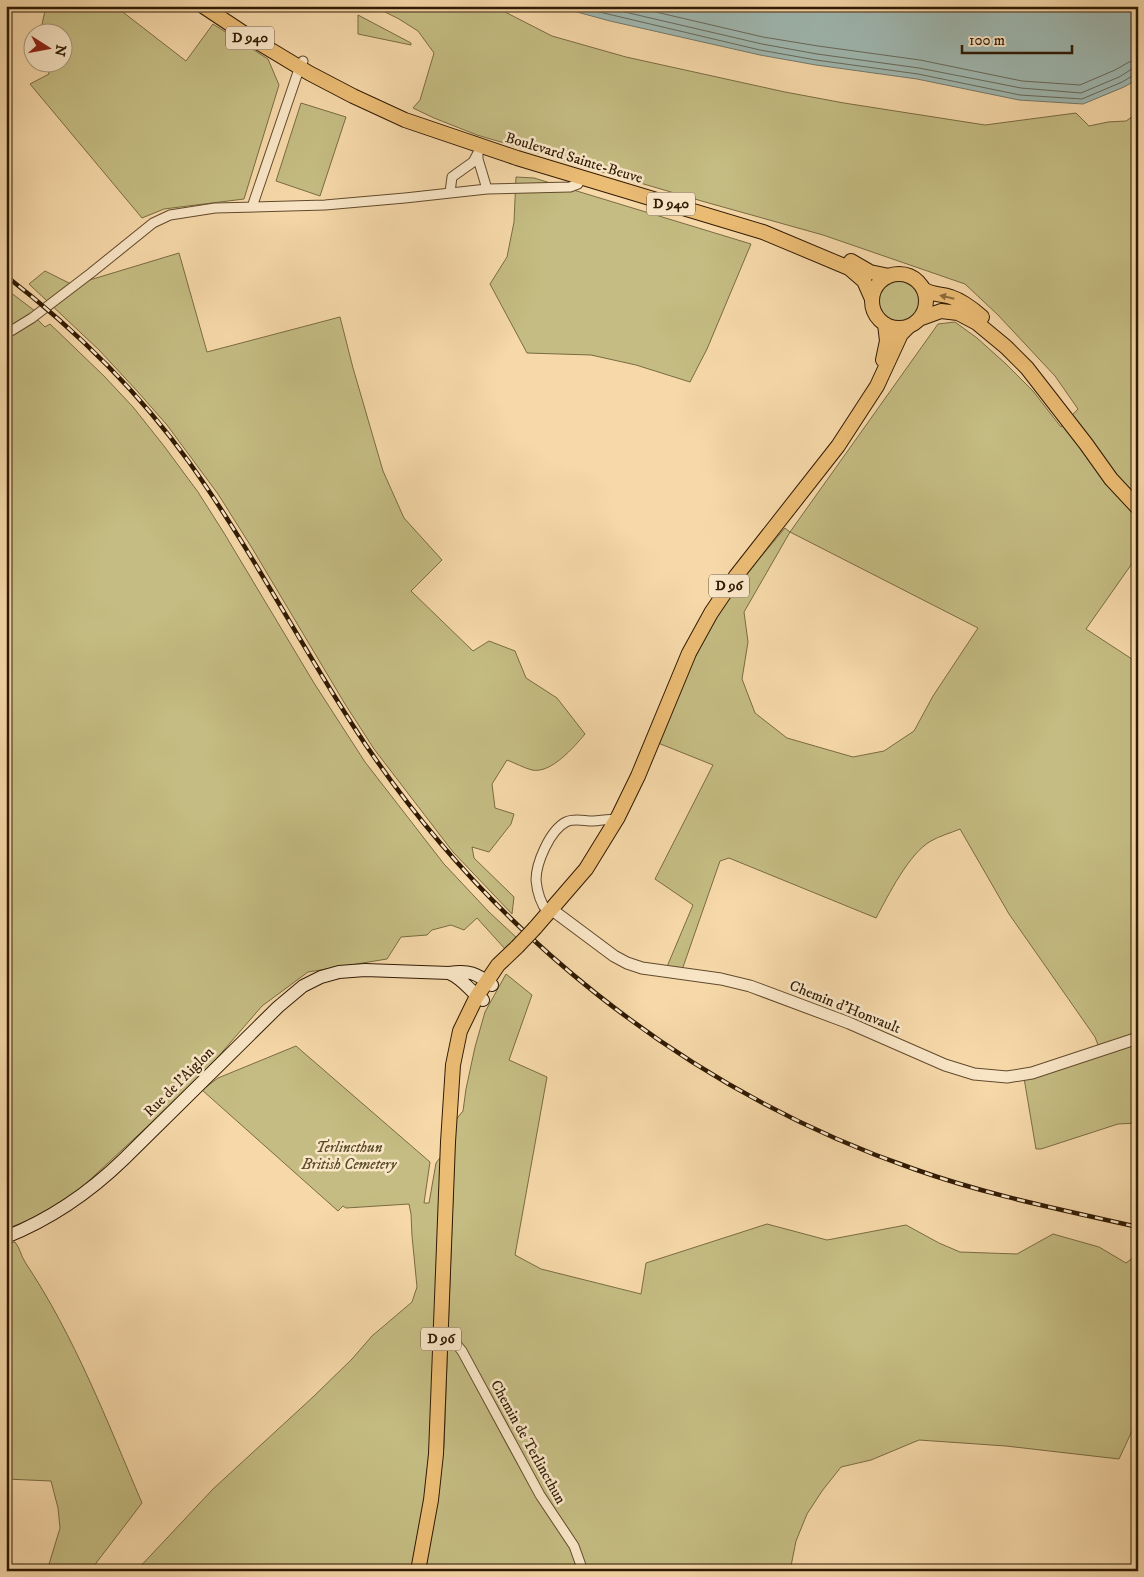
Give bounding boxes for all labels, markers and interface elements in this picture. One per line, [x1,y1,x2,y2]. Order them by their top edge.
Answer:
north arrow [22,22,72,72]
scale bar [962,22,1072,54]
road number: D 940 [226,26,274,49]
text: 100 m [969,31,1005,50]
text: N [50,43,70,58]
street label: Boulevard Sainte-Beuve [503,128,645,188]
road number: D 940 [647,192,695,215]
one-way arrow [940,293,955,301]
road number: D 96 [709,574,749,598]
street label: Chemin d'Honvault [787,976,904,1038]
street label: Rue de l'Aiglon [140,1043,218,1121]
park label: Terlincthun British Cemetery [301,1138,397,1174]
road number: D 96 [421,1328,461,1350]
street label: Chemin de Terlincthun [486,1377,570,1508]

